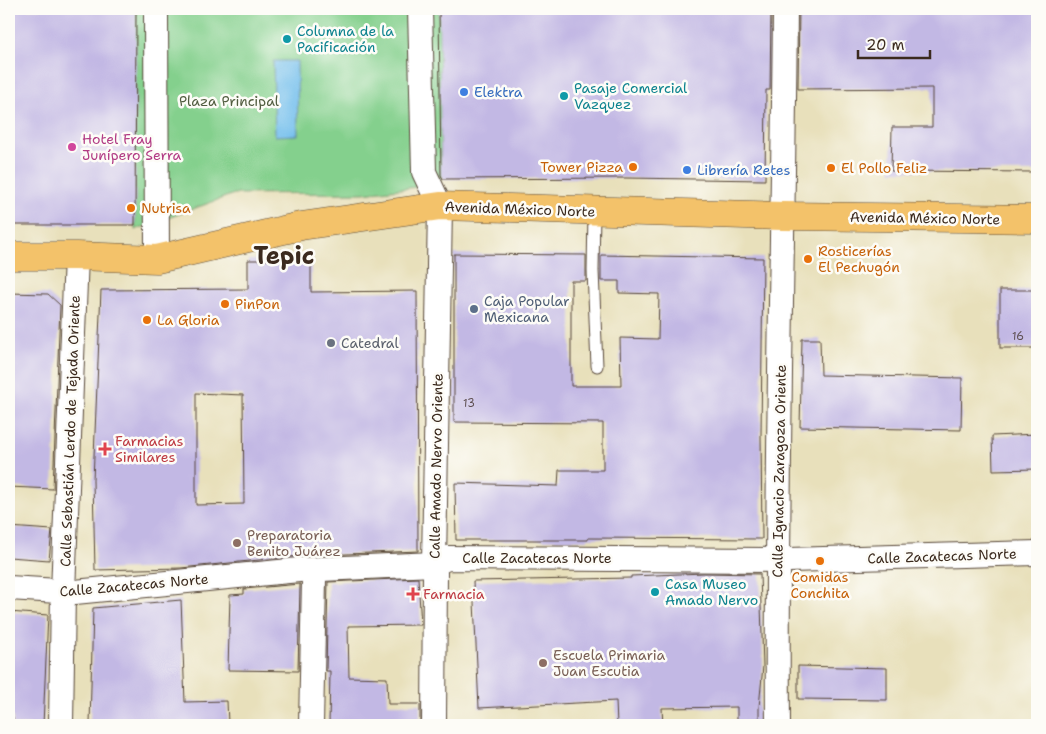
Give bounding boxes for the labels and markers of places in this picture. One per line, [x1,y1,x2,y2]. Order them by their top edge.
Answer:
place label: Columna de la Pacificación [297,22,394,56]
marker: Columna de la Pacificación [281,33,293,45]
place label: Pasaje Comercial Vazquez [574,79,688,113]
place label: Elektra [474,83,523,101]
marker: Elektra [458,86,470,98]
marker: Pasaje Comercial Vazquez [558,90,570,102]
place label: Hotel Fray Junípero Serra [82,130,181,164]
marker: Hotel Fray Junípero Serra [66,141,78,153]
place label: Tower Pizza [540,158,623,176]
place label: El Pollo Feliz [841,159,927,177]
marker: Tower Pizza [627,161,639,173]
place label: Librería Retes [697,161,791,179]
marker: El Pollo Feliz [825,162,837,174]
marker: Librería Retes [681,164,693,176]
place label: Nutrisa [141,199,191,217]
marker: Nutrisa [125,202,137,214]
place label: Rosticerías El Pechugón [818,242,900,276]
marker: Rosticerías El Pechugón [802,253,814,265]
place label: Caja Popular Mexicana [484,292,570,326]
place label: PinPon [235,295,280,313]
marker: PinPon [219,298,231,310]
marker: Caja Popular Mexicana [468,303,480,315]
place label: La Gloria [157,311,220,329]
marker: La Gloria [141,314,153,326]
place label: Catedral [341,334,400,352]
marker: Catedral [325,337,337,349]
place label: Farmacias Similares [115,432,184,466]
marker: Farmacias Similares [99,443,111,455]
place label: Preparatoria Benito Juárez [247,526,341,560]
marker: Preparatoria Benito Juárez [231,537,243,549]
marker: Comidas Conchita [814,555,826,567]
place label: Comidas Conchita [791,568,850,602]
place label: Casa Museo Amado Nervo [665,575,758,609]
place label: Farmacia [423,585,485,603]
marker: Casa Museo Amado Nervo [649,586,661,598]
marker: Farmacia [407,588,419,600]
place label: Escuela Primaria Juan Escutia [553,646,665,680]
marker: Escuela Primaria Juan Escutia [537,657,549,669]

